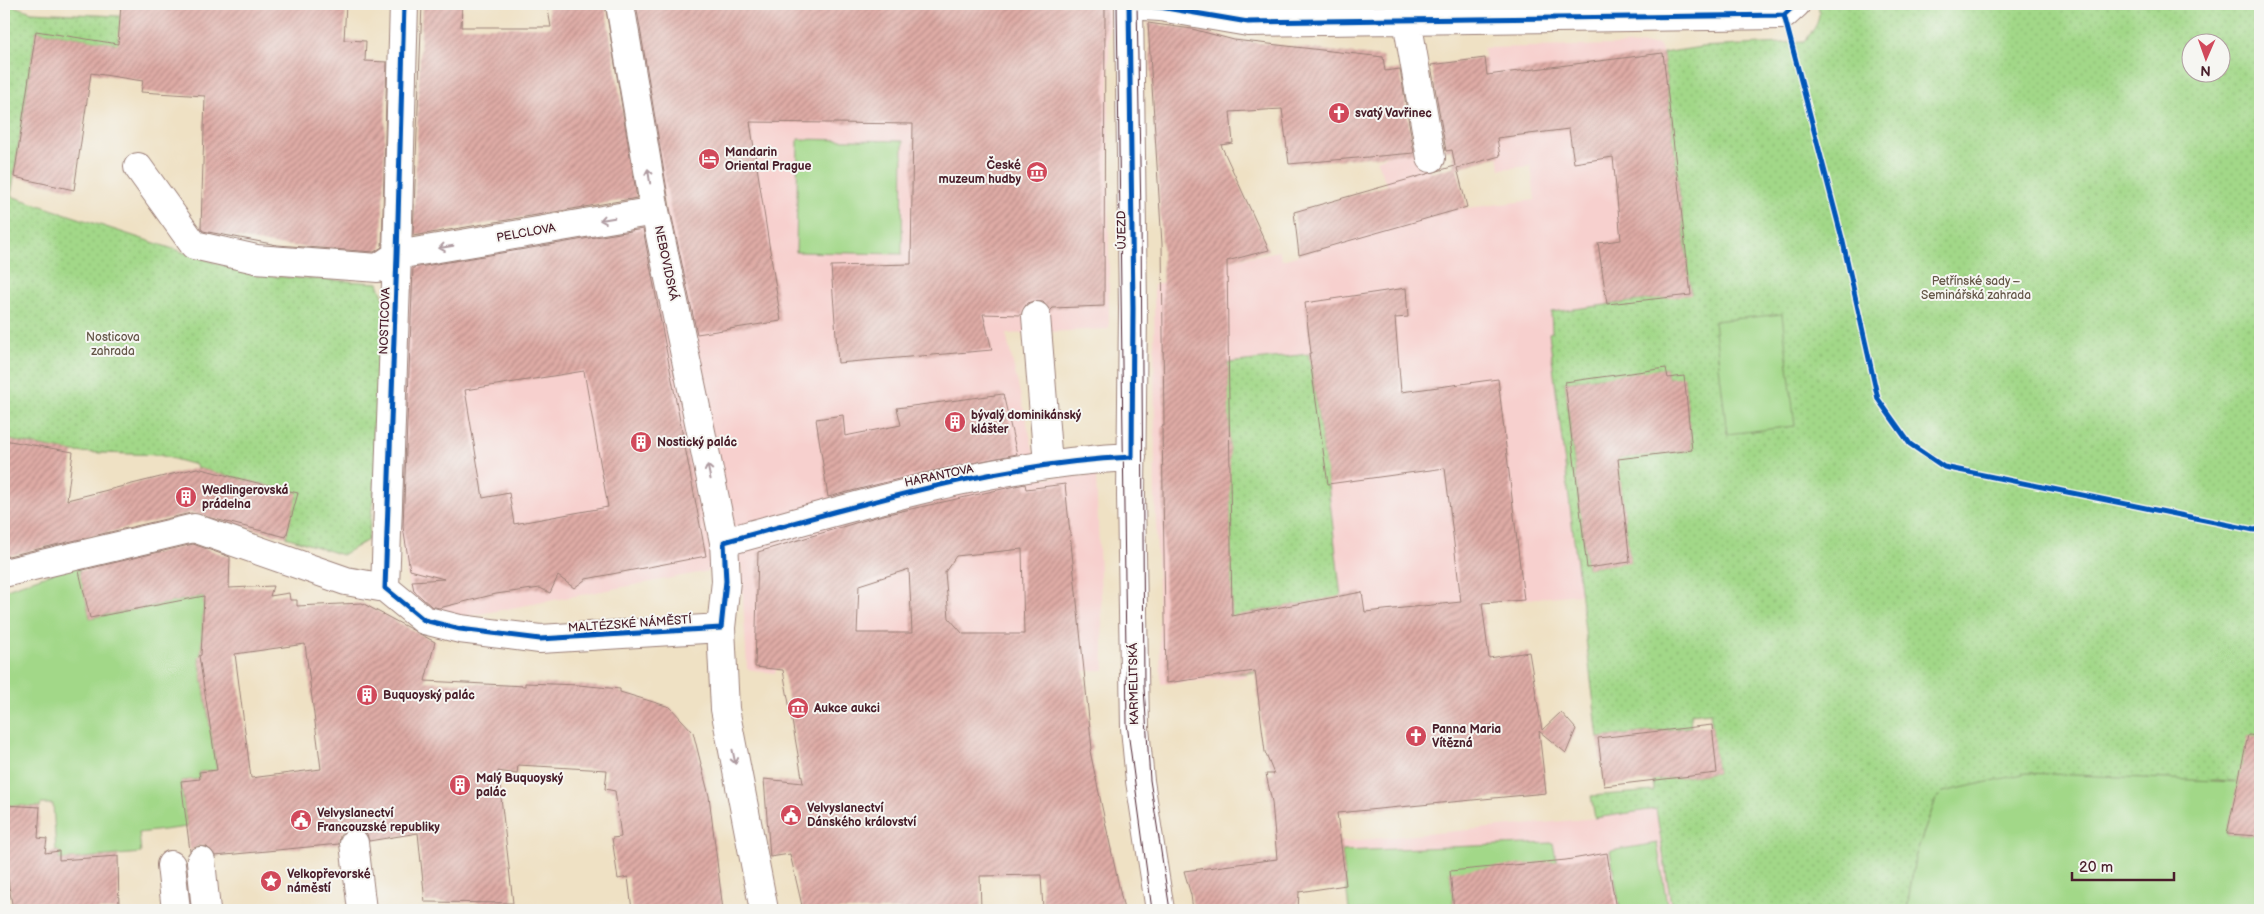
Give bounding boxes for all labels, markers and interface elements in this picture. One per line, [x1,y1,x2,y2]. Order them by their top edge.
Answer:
north arrow [2182,32,2232,82]
text: N [2200,62,2211,79]
church icon: svatý Vavřinec [1327,101,1351,125]
place label: svatý Vavřinec [1355,106,1432,121]
place label: Mandarin Oriental Prague [725,145,812,174]
hotel icon: Mandarin Oriental Prague [697,147,721,171]
place label: České muzeum hudby [939,156,1021,187]
museum icon: České muzeum hudby [1025,160,1049,184]
one-way arrow [643,168,653,184]
street label: ÚJEZD [1112,210,1130,250]
one-way arrow [599,215,615,225]
street label: PELCLOVA [495,220,557,246]
street label: NEBOVIDSKÁ [651,224,683,302]
one-way arrow [439,242,455,252]
park label: Petřínské sady – Seminářská zahrada [1921,274,2031,303]
street label: NOSTICOVA [376,286,394,355]
park label: Nosticova zahrada [86,330,140,359]
place label: bývalý dominikánský klášter [971,408,1082,437]
building icon: bývalý dominikánský klášter [943,410,967,434]
building icon: Nostický palác [629,430,653,454]
place label: Nostický palác [657,435,738,450]
street label: HARANTOVA [903,461,975,491]
one-way arrow [704,465,714,481]
place label: Wedlingerovská prádelna [202,483,289,512]
building icon: Wedlingerovská prádelna [174,485,198,509]
street label: MALTÉZSKÉ NÁMĚSTÍ [567,610,693,636]
street label: KARMELITSKÁ [1124,642,1142,725]
building icon: Buquoyský palác [355,683,379,707]
place label: Buquoyský palác [383,688,475,703]
museum icon: Aukce aukci [786,696,810,720]
place label: Aukce aukci [813,701,880,716]
place label: Panna Maria Vítězná [1432,722,1501,751]
church icon: Panna Maria Vítězná [1404,724,1428,748]
one-way arrow [730,748,740,764]
place label: Malý Buquoyský palác [476,771,564,800]
building icon: Malý Buquoyský palác [448,773,472,797]
place label: Velvyslanectví Dánského království [807,801,917,830]
public building icon: Velvyslanectví Dánského království [779,803,803,827]
place label: Velvyslanectví Francouzské republiky [317,806,440,835]
public building icon: Velvyslanectví Francouzské republiky [289,808,313,832]
scale bar [2072,849,2174,881]
text: 20 m [2079,858,2113,877]
place label: Velkopřevorské náměstí [287,867,371,896]
place icon: Velkopřevorské náměstí [259,869,283,893]

